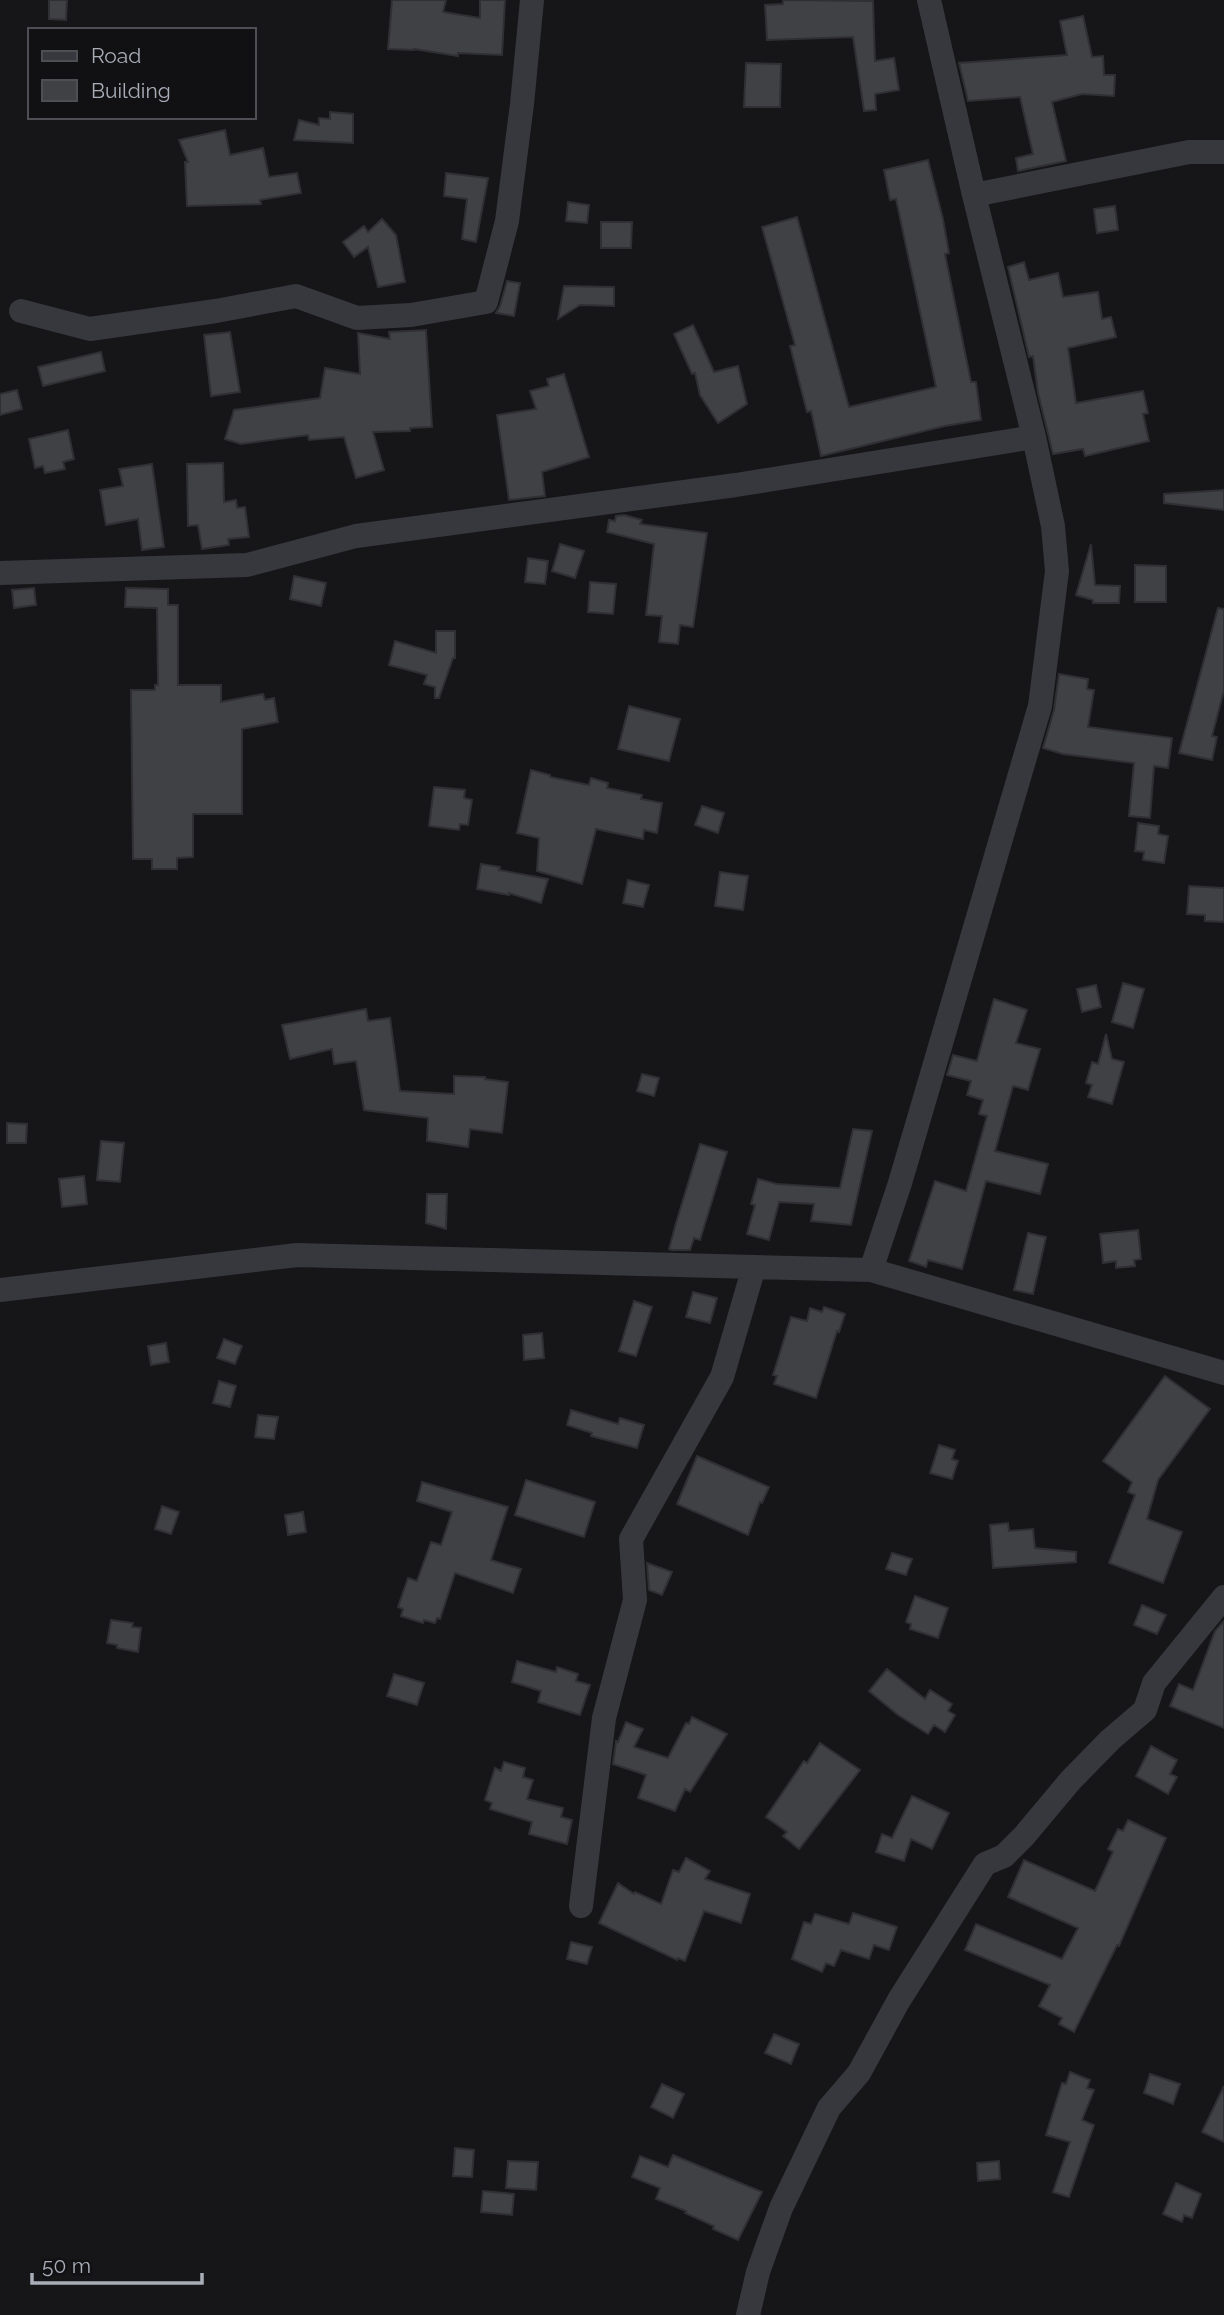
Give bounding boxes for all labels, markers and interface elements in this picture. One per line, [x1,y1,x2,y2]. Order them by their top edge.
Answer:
legend [28,28,256,119]
text: Road [91,43,141,68]
text: Building [91,78,171,103]
scale bar [32,2242,201,2286]
text: 50 m [42,2253,91,2278]

